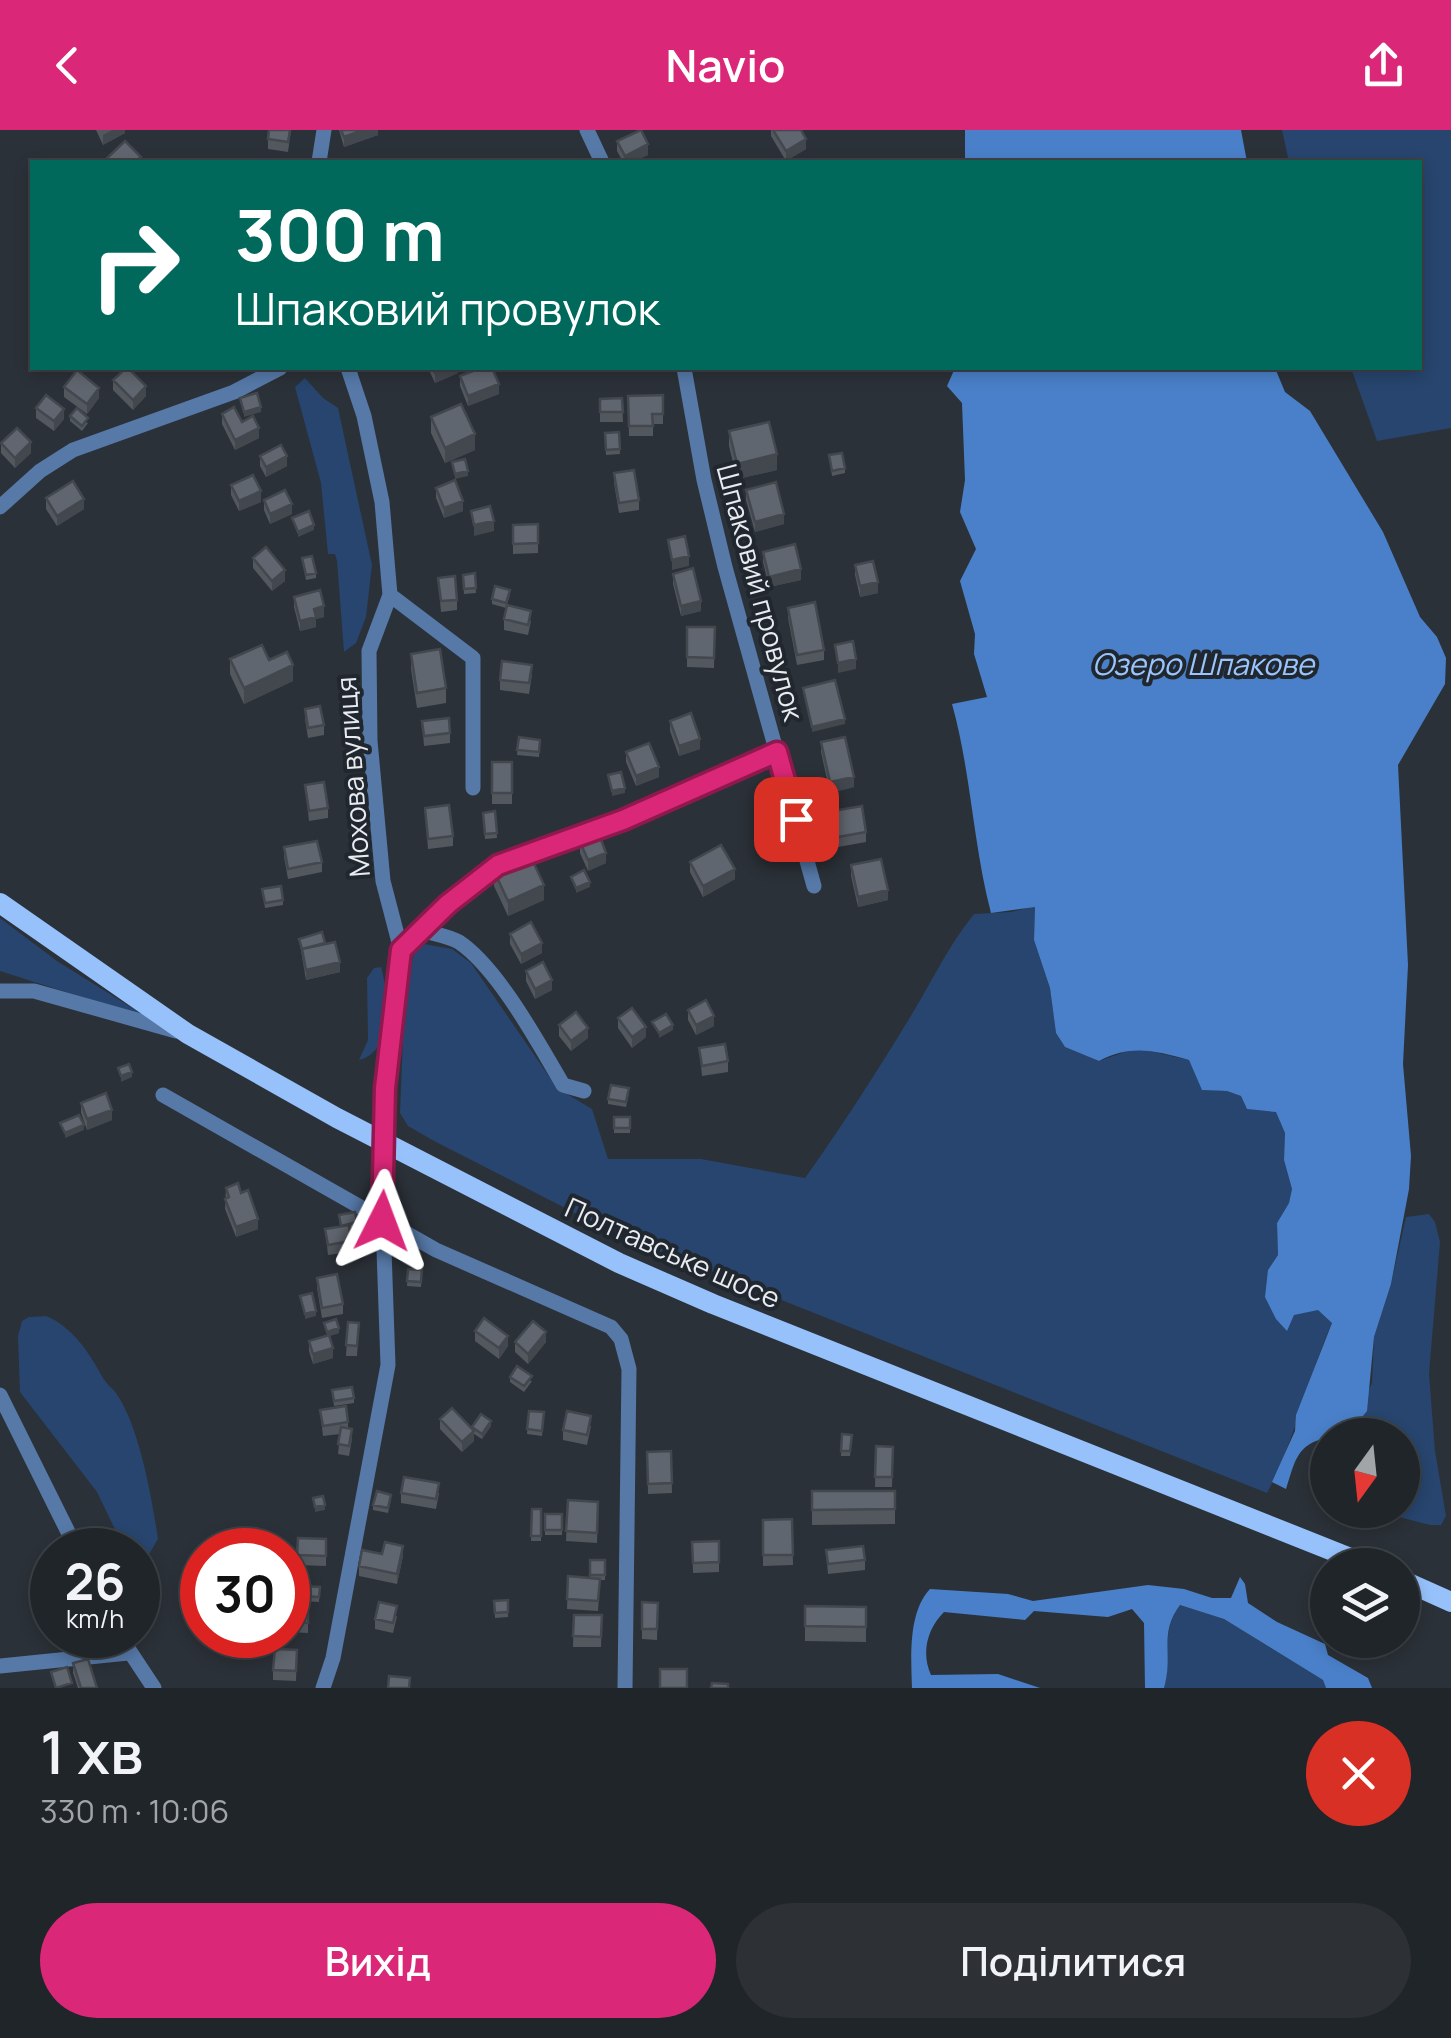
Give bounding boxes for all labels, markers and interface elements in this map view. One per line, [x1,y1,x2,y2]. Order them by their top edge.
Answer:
text: Navio [665,34,786,96]
icon: back [40,38,95,93]
icon: share [1356,38,1411,93]
text: 300 m [235,186,445,282]
icon: right [70,200,200,330]
text: Шпаковий провулок [235,277,660,339]
street label: Шпаковий провулок [708,459,814,726]
water label: Озеро Шпакове [1092,643,1316,684]
street label: Мохова вулиця [326,676,378,878]
pin [754,777,839,862]
icon: arrive [769,792,824,847]
position arrow [330,1169,434,1273]
street label: Полтавське шосе [559,1188,787,1316]
north arrow [1310,1418,1420,1528]
map controls [1310,1418,1420,1658]
speed limit sign: 30 [180,1528,310,1658]
text: 26 [65,1547,125,1615]
button: layers [1310,1548,1420,1658]
text: km/h [66,1601,124,1636]
text: 1 хв [40,1710,143,1792]
button: close [1306,1721,1411,1826]
text: 330 m · 10:06 [40,1789,229,1833]
button: Вихід [40,1903,716,2018]
button: Поділитися [736,1903,1411,2018]

